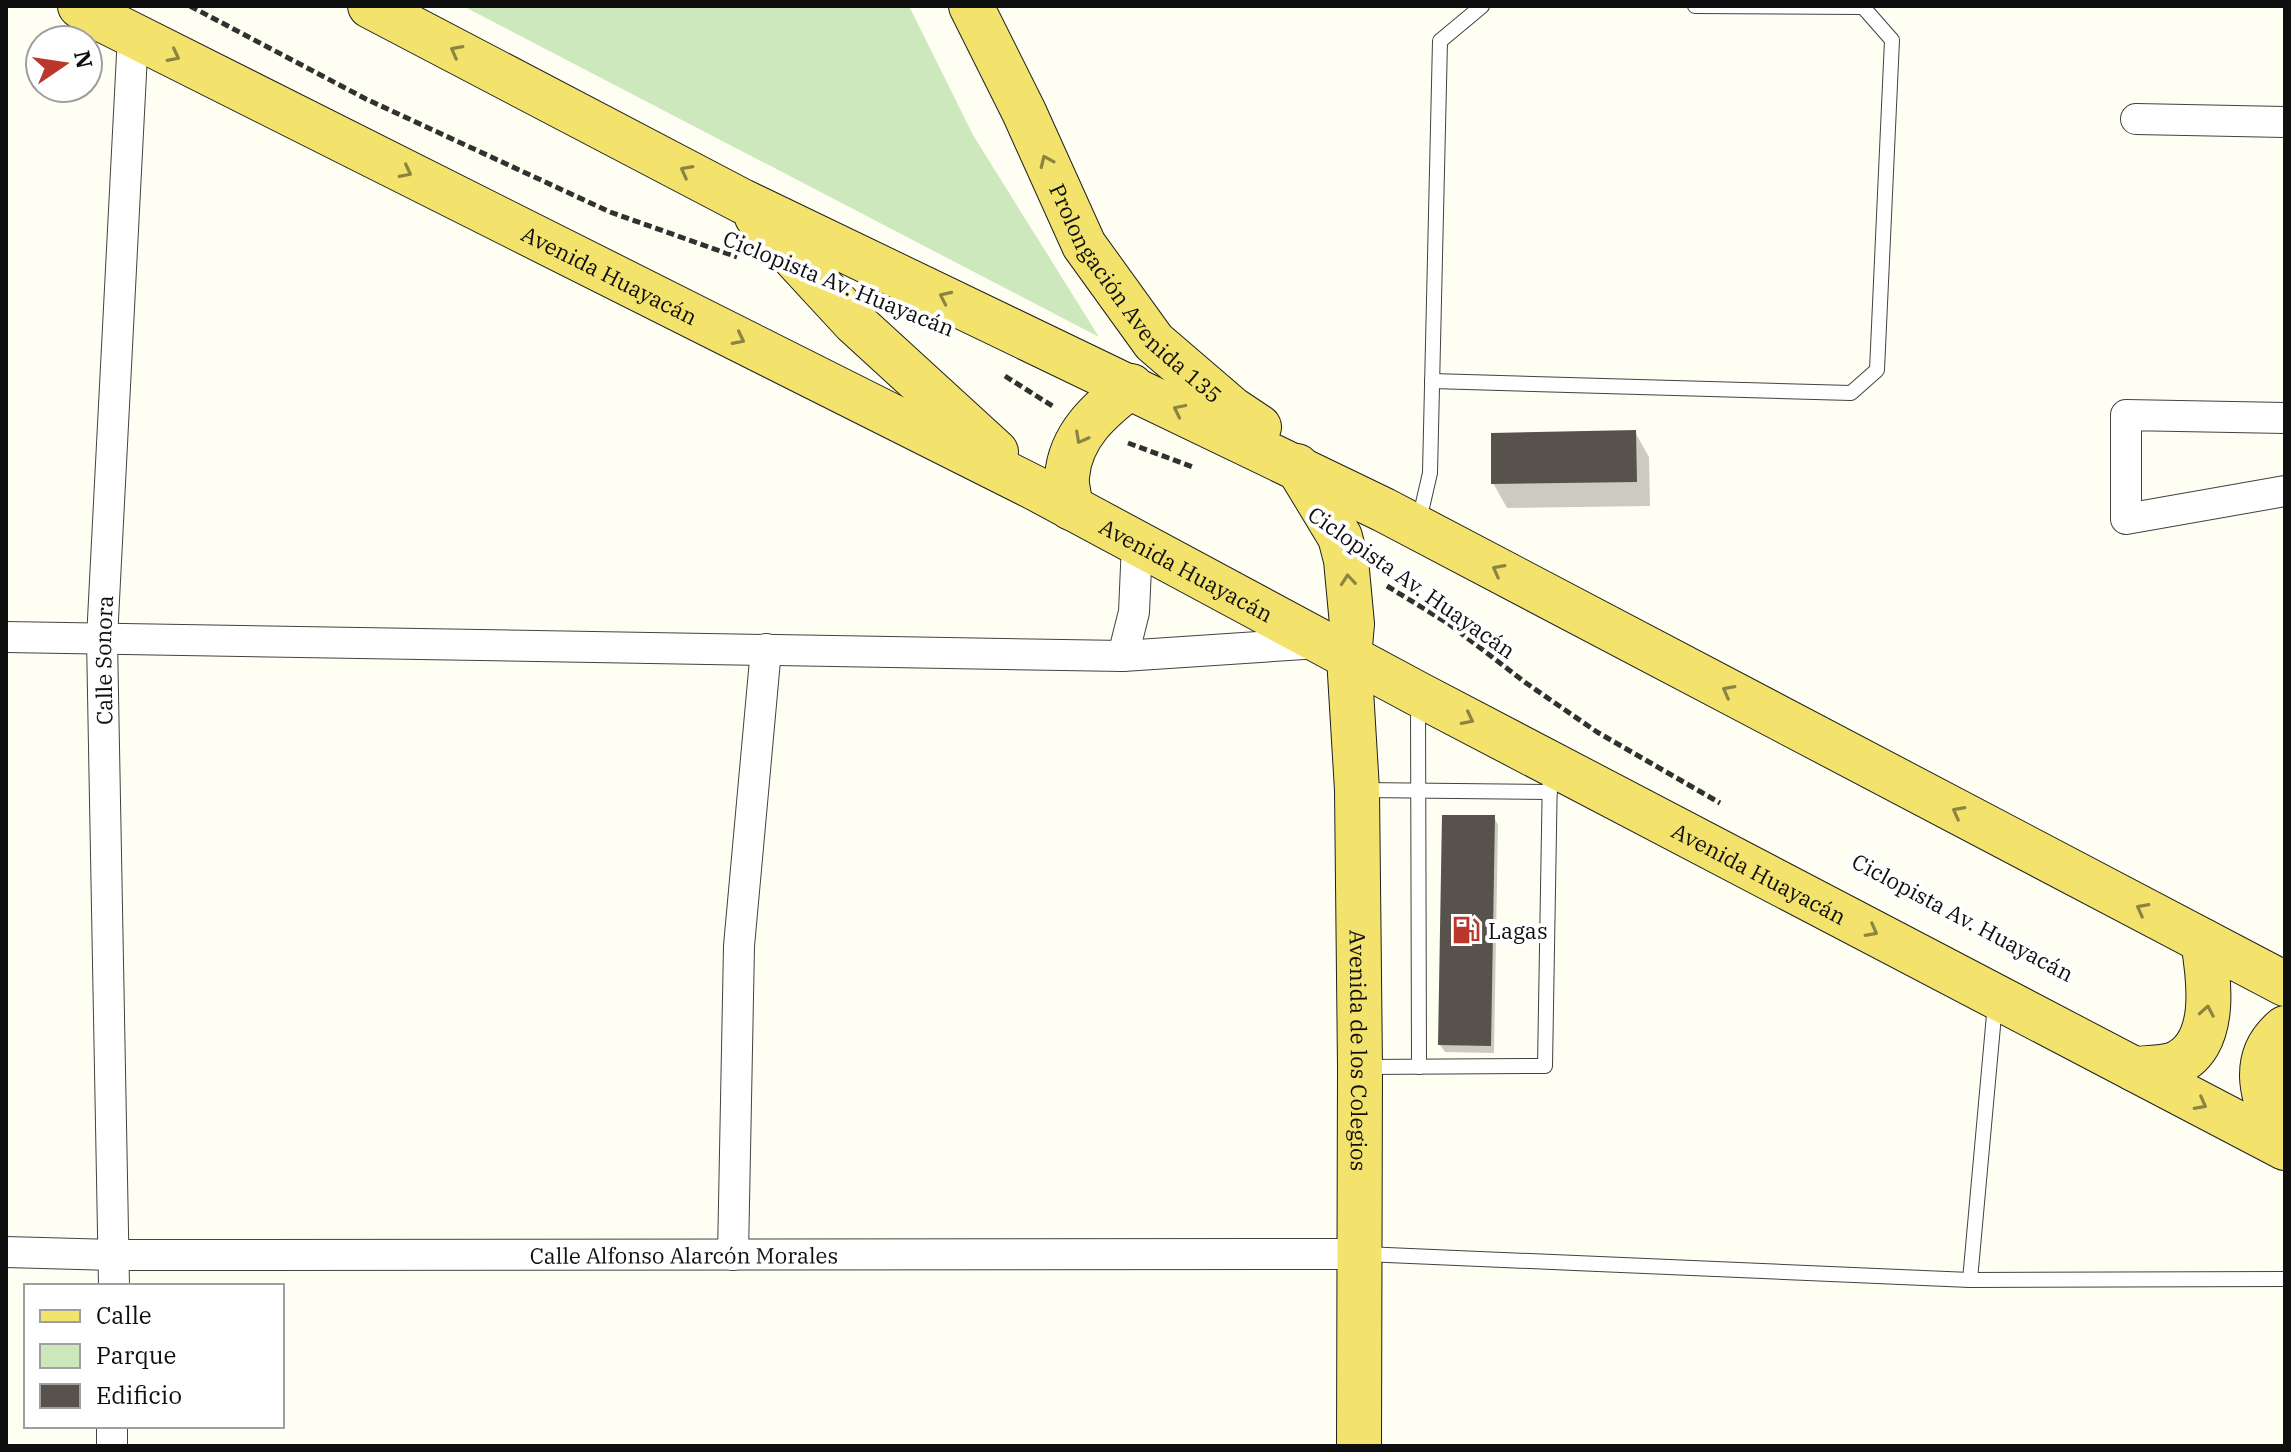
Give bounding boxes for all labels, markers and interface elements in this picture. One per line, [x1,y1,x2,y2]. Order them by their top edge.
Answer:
north arrow [24,24,104,104]
one-way arrow [449,45,464,60]
one-way arrow [165,46,180,61]
text: N [68,48,100,71]
one-way arrow [1040,154,1056,169]
one-way arrow [398,162,413,178]
one-way arrow [680,166,694,181]
street label: Prolongación Avenida 135 [1044,179,1229,409]
street label: Avenida Huayacán [517,218,703,331]
street label: Ciclopista Av. Huayacán [719,223,959,343]
one-way arrow [939,291,953,307]
one-way arrow [730,329,745,345]
one-way arrow [1173,404,1188,420]
one-way arrow [1075,430,1090,444]
street label: Ciclopista Av. Huayacán [1303,499,1521,665]
street label: Avenida Huayacán [1095,511,1278,628]
one-way arrow [1491,565,1506,580]
one-way arrow [1340,573,1357,586]
street label: Calle Sonora [87,595,119,725]
one-way arrow [1721,686,1736,701]
one-way arrow [1459,710,1474,725]
one-way arrow [1951,807,1966,822]
street label: Avenida Huayacán [1667,815,1852,930]
street label: Ciclopista Av. Huayacán [1847,846,2079,988]
one-way arrow [2135,903,2150,918]
fuel station icon: Lagas [1451,915,1481,945]
place label: Lagas [1488,916,1548,945]
one-way arrow [1863,921,1878,936]
street label: Avenida de los Colegios [1344,930,1375,1171]
one-way arrow [2198,1004,2215,1017]
one-way arrow [2192,1094,2207,1109]
street label: Calle Alfonso Alarcón Morales [530,1240,838,1269]
legend [24,1284,284,1428]
text: Calle [96,1299,152,1331]
text: Parque [96,1339,176,1371]
text: Edificio [96,1379,182,1411]

